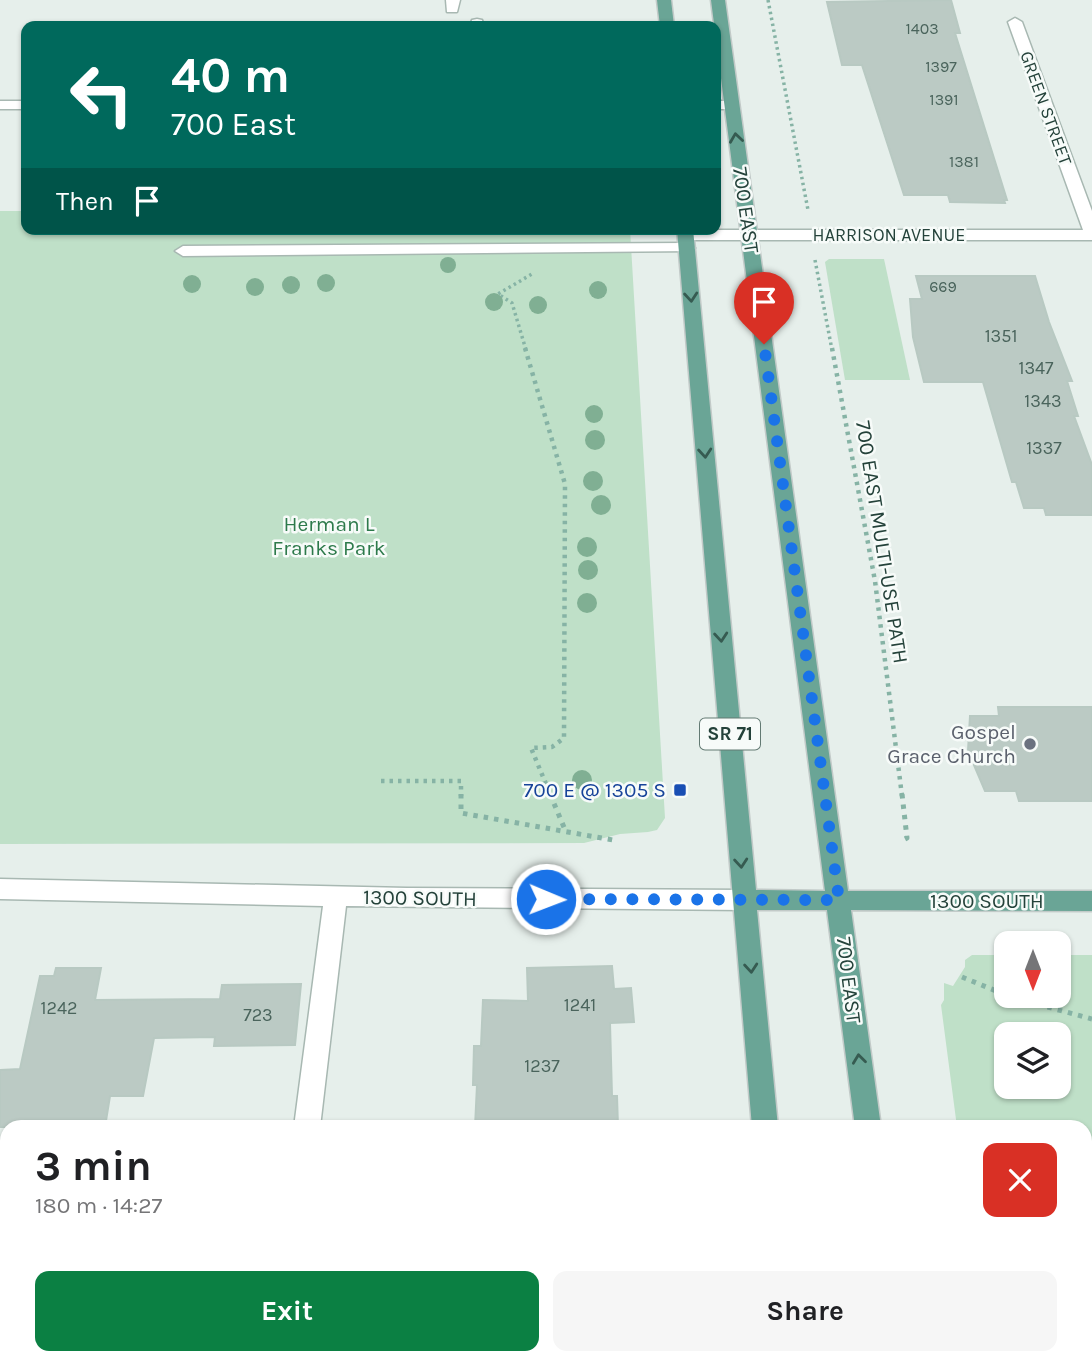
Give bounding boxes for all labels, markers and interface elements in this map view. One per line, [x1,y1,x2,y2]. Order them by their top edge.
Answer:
house number: 1403 [905,19,939,38]
text: 40 m [171,47,290,104]
street label: GREEN STREET [1015,48,1077,168]
icon: left [56,49,147,140]
house number: 1397 [925,57,957,76]
house number: 1391 [929,90,959,109]
text: 700 East [171,106,296,143]
one-way arrow [729,132,744,144]
house number: 1381 [949,152,979,171]
street label: 700 EAST [728,165,764,255]
icon: arrive [128,182,166,220]
text: Then [56,186,114,217]
street label: HARRISON AVENUE [813,224,965,246]
pin [734,272,794,344]
house number: 669 [929,277,957,296]
icon: arrive [745,283,783,321]
one-way arrow [683,292,698,303]
house number: 1351 [985,325,1017,347]
house number: 1347 [1018,357,1054,379]
house number: 1343 [1024,390,1062,412]
street label: 700 EAST MULTI-USE PATH [851,419,913,665]
house number: 1337 [1026,437,1062,459]
one-way arrow [697,448,712,459]
park label: Herman L Franks Park [272,512,386,560]
one-way arrow [713,631,728,642]
road number: SR 71 [700,719,760,750]
place label: Gospel Grace Church [887,720,1016,768]
marker: Gospel Grace Church [1022,736,1038,752]
place label: 700 E @ 1305 S [523,778,666,802]
marker: 700 E @ 1305 S [672,782,688,798]
one-way arrow [733,858,748,869]
position arrow [509,862,583,936]
street label: 1300 SOUTH [363,885,477,911]
street label: 1300 SOUTH [930,889,1044,913]
north arrow [994,931,1071,1008]
map controls [994,931,1071,1099]
street label: 700 EAST [832,935,866,1025]
one-way arrow [743,963,758,974]
house number: 1241 [564,994,596,1016]
house number: 1242 [41,997,77,1019]
house number: 723 [243,1004,273,1026]
button: layers [994,1022,1071,1099]
one-way arrow [852,1053,867,1065]
house number: 1237 [524,1055,560,1077]
text: 3 min [35,1141,152,1191]
button: close [983,1143,1057,1217]
text: 180 m · 14:27 [35,1192,162,1219]
button: Exit [35,1271,539,1351]
button: Share [553,1271,1057,1351]

